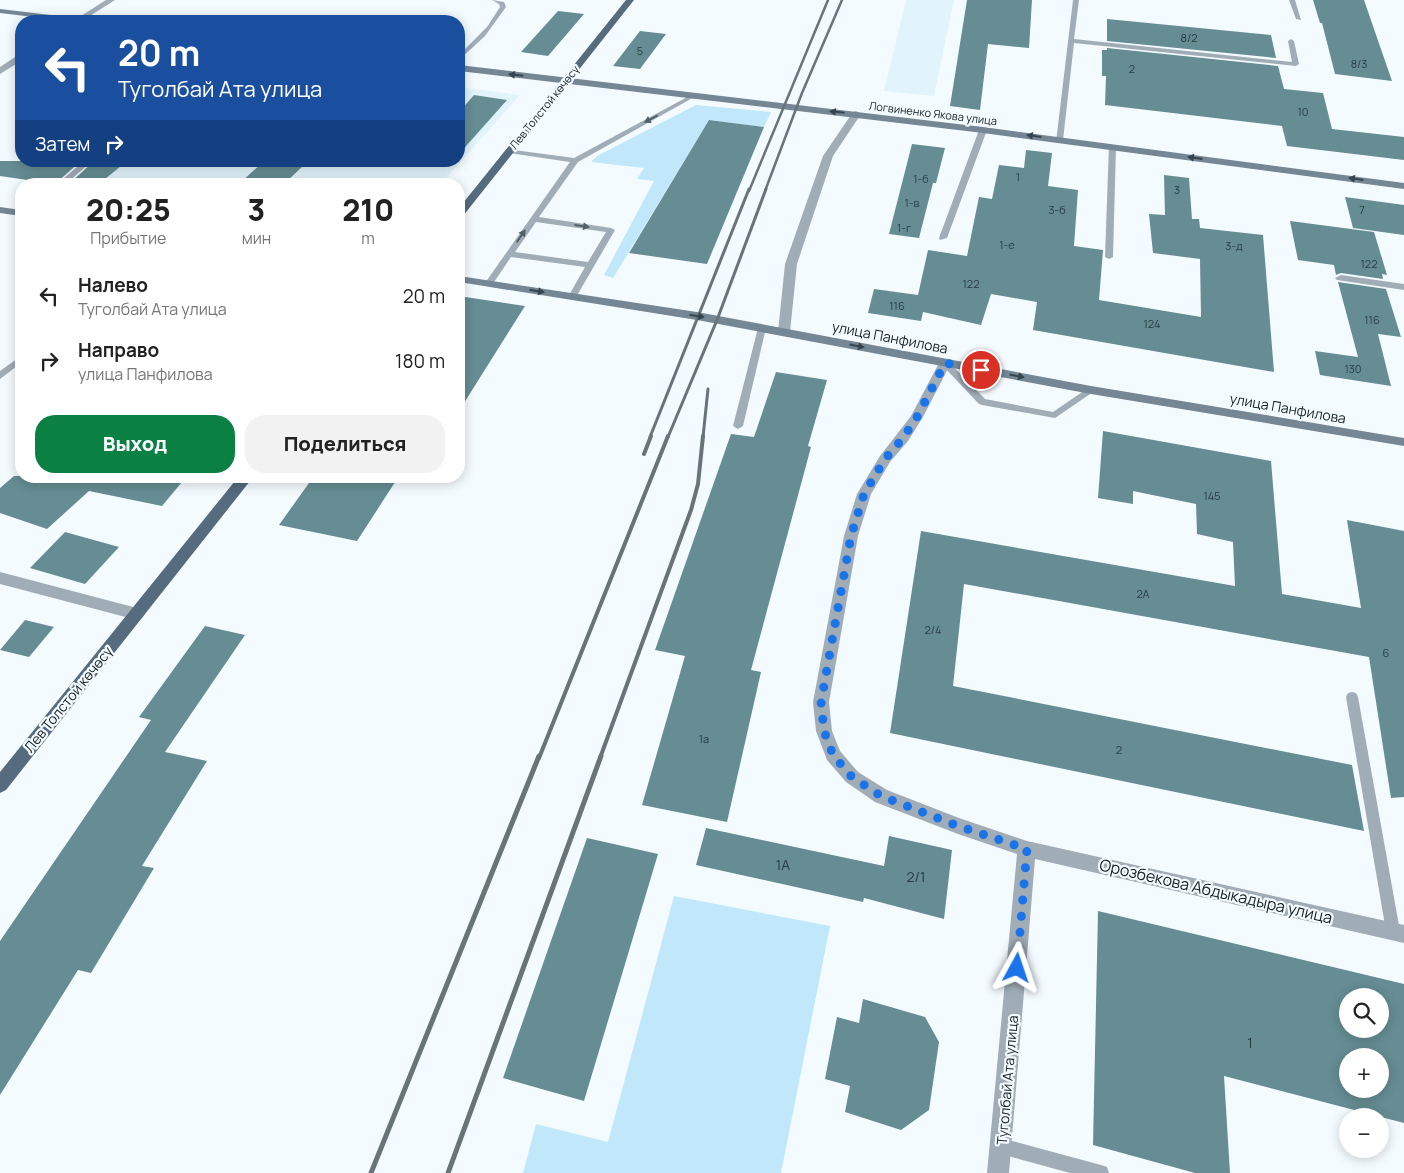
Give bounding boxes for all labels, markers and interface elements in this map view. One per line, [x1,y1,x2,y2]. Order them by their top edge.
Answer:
text: 20 m [118,29,200,77]
house number: 8/2 [1181,30,1197,45]
icon: left [35,35,100,100]
house number: 5 [637,43,643,58]
house number: 8/3 [1351,56,1367,71]
house number: 2 [1129,61,1135,76]
street label: Лев Толстой көчөсү [506,62,583,152]
one-way arrow [508,71,524,79]
text: Туголбай Ата улица [118,74,322,104]
street label: Логвиненко Якова улица [868,98,998,128]
house number: 10 [1297,104,1309,119]
one-way arrow [829,108,845,116]
one-way arrow [643,115,658,123]
icon: right [100,130,128,158]
text: Затем [35,131,90,157]
one-way arrow [1025,132,1041,140]
one-way arrow [1186,153,1202,161]
house number: 1 [1016,169,1020,184]
house number: 1-б [913,171,929,186]
one-way arrow [1347,175,1363,183]
house number: 3 [1174,182,1180,197]
text: 20:25 [86,189,171,230]
text: 3 [248,189,265,230]
text: 210 [342,189,394,230]
house number: 1-в [905,195,920,210]
house number: 3-б [1048,202,1066,217]
house number: 7 [1359,202,1365,217]
house number: 1-г [897,220,911,235]
one-way arrow [574,222,590,230]
text: Прибытие [90,227,166,249]
text: мин [242,227,271,249]
text: m [361,227,375,249]
one-way arrow [516,230,526,243]
house number: 1-е [999,237,1015,252]
house number: 3-д [1225,238,1243,253]
house number: 122 [1361,256,1377,271]
text: Налево [78,272,148,298]
house number: 122 [963,276,979,291]
icon: left [35,282,63,310]
text: 20 m [403,283,445,309]
one-way arrow [529,288,545,296]
text: Туголбай Ата улица [78,298,227,320]
house number: 116 [889,298,905,313]
house number: 116 [1364,312,1380,327]
one-way arrow [690,313,706,321]
street label: улица Панфилова [830,316,950,358]
house number: 124 [1144,316,1160,331]
text: Направо [78,337,159,363]
one-way arrow [849,343,865,351]
icon: right [35,347,63,375]
text: 180 m [395,348,445,374]
pin [960,349,1002,391]
icon: arrive [967,356,995,384]
house number: 130 [1344,361,1362,376]
text: улица Панфилова [78,363,213,385]
one-way arrow [1009,372,1024,380]
street label: улица Панфилова [1228,388,1348,428]
button: Выход [35,415,235,473]
button: Поделиться [245,415,445,473]
house number: 145 [1203,488,1221,503]
house number: 2А [1136,586,1150,601]
house number: 2/4 [924,622,942,637]
street label: Лев Толстой көчөсү [19,642,117,756]
house number: 6 [1383,645,1390,660]
house number: 1а [699,731,709,746]
house number: 2 [1116,742,1122,757]
street label: Орозбекова Абдыкадыра улица [1097,853,1335,929]
house number: 1А [776,855,790,874]
house number: 2/1 [907,867,925,886]
position arrow [990,941,1042,993]
map controls [1339,988,1389,1158]
button: search [1339,988,1389,1038]
street label: Туголбай Ата улица [992,1014,1022,1146]
house number: 1 [1247,1033,1253,1052]
button: + [1339,1048,1389,1098]
button: − [1339,1108,1389,1158]

